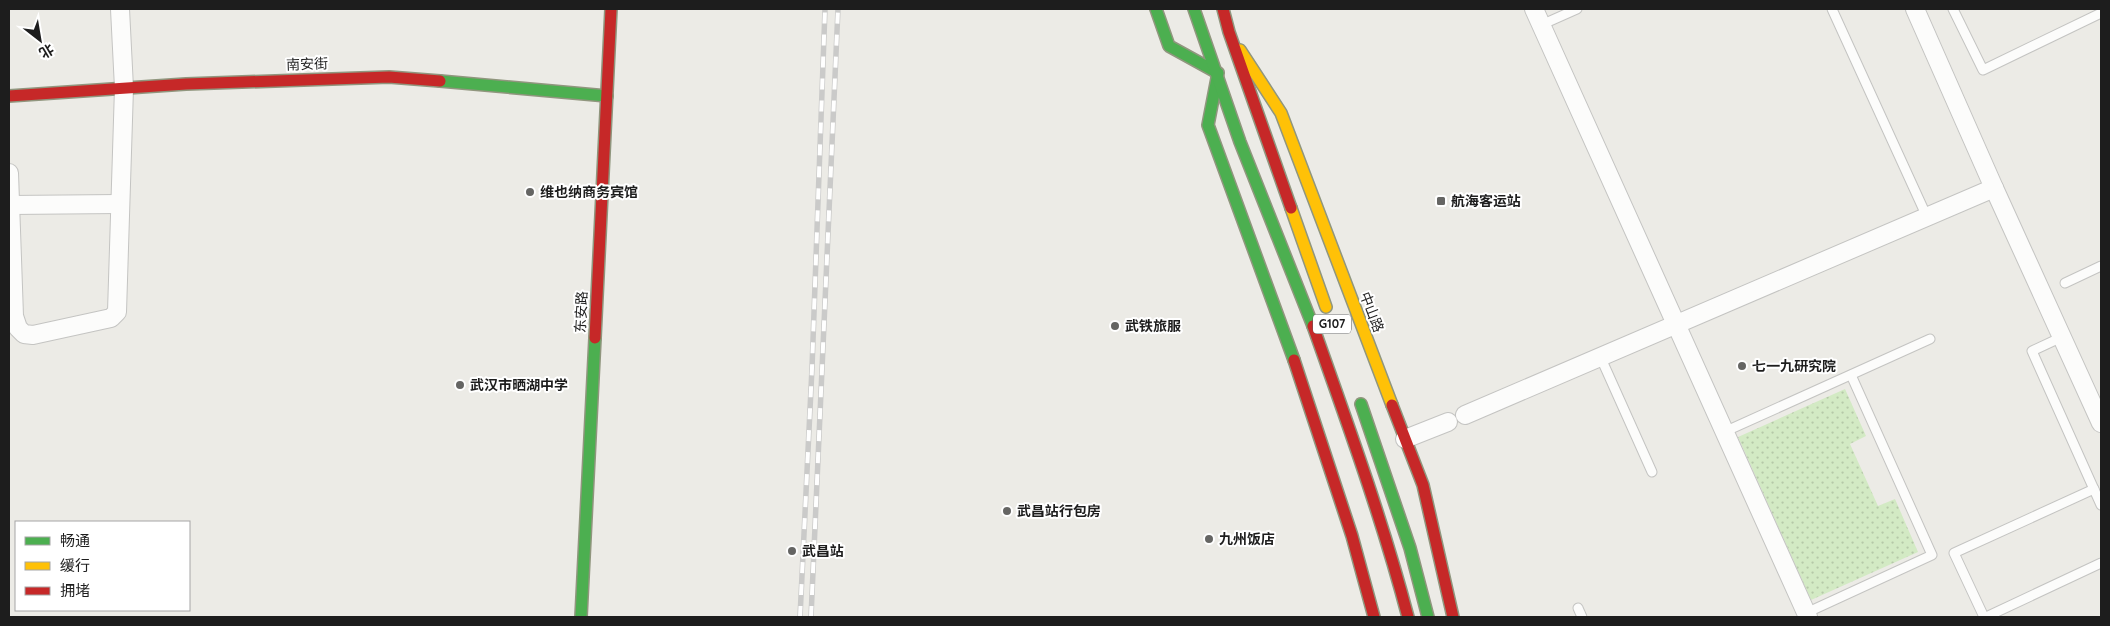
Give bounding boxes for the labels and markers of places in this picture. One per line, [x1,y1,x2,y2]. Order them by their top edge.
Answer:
place label: 维也纳商务宾馆 [540,183,638,201]
marker: 维也纳商务宾馆 [524,186,536,198]
place label: 航海客运站 [1451,192,1521,210]
marker: 航海客运站 [1435,195,1447,207]
place label: 武铁旅服 [1125,317,1181,335]
marker: 武铁旅服 [1109,320,1121,332]
place label: 七一九研究院 [1752,357,1836,375]
marker: 七一九研究院 [1736,360,1748,372]
place label: 武汉市晒湖中学 [470,376,568,394]
marker: 武汉市晒湖中学 [454,379,466,391]
place label: 武昌站行包房 [1017,502,1101,520]
marker: 武昌站行包房 [1001,505,1013,517]
place label: 九州饭店 [1219,530,1275,548]
marker: 九州饭店 [1203,533,1215,545]
place label: 武昌站 [802,542,844,560]
marker: 武昌站 [786,545,798,557]

